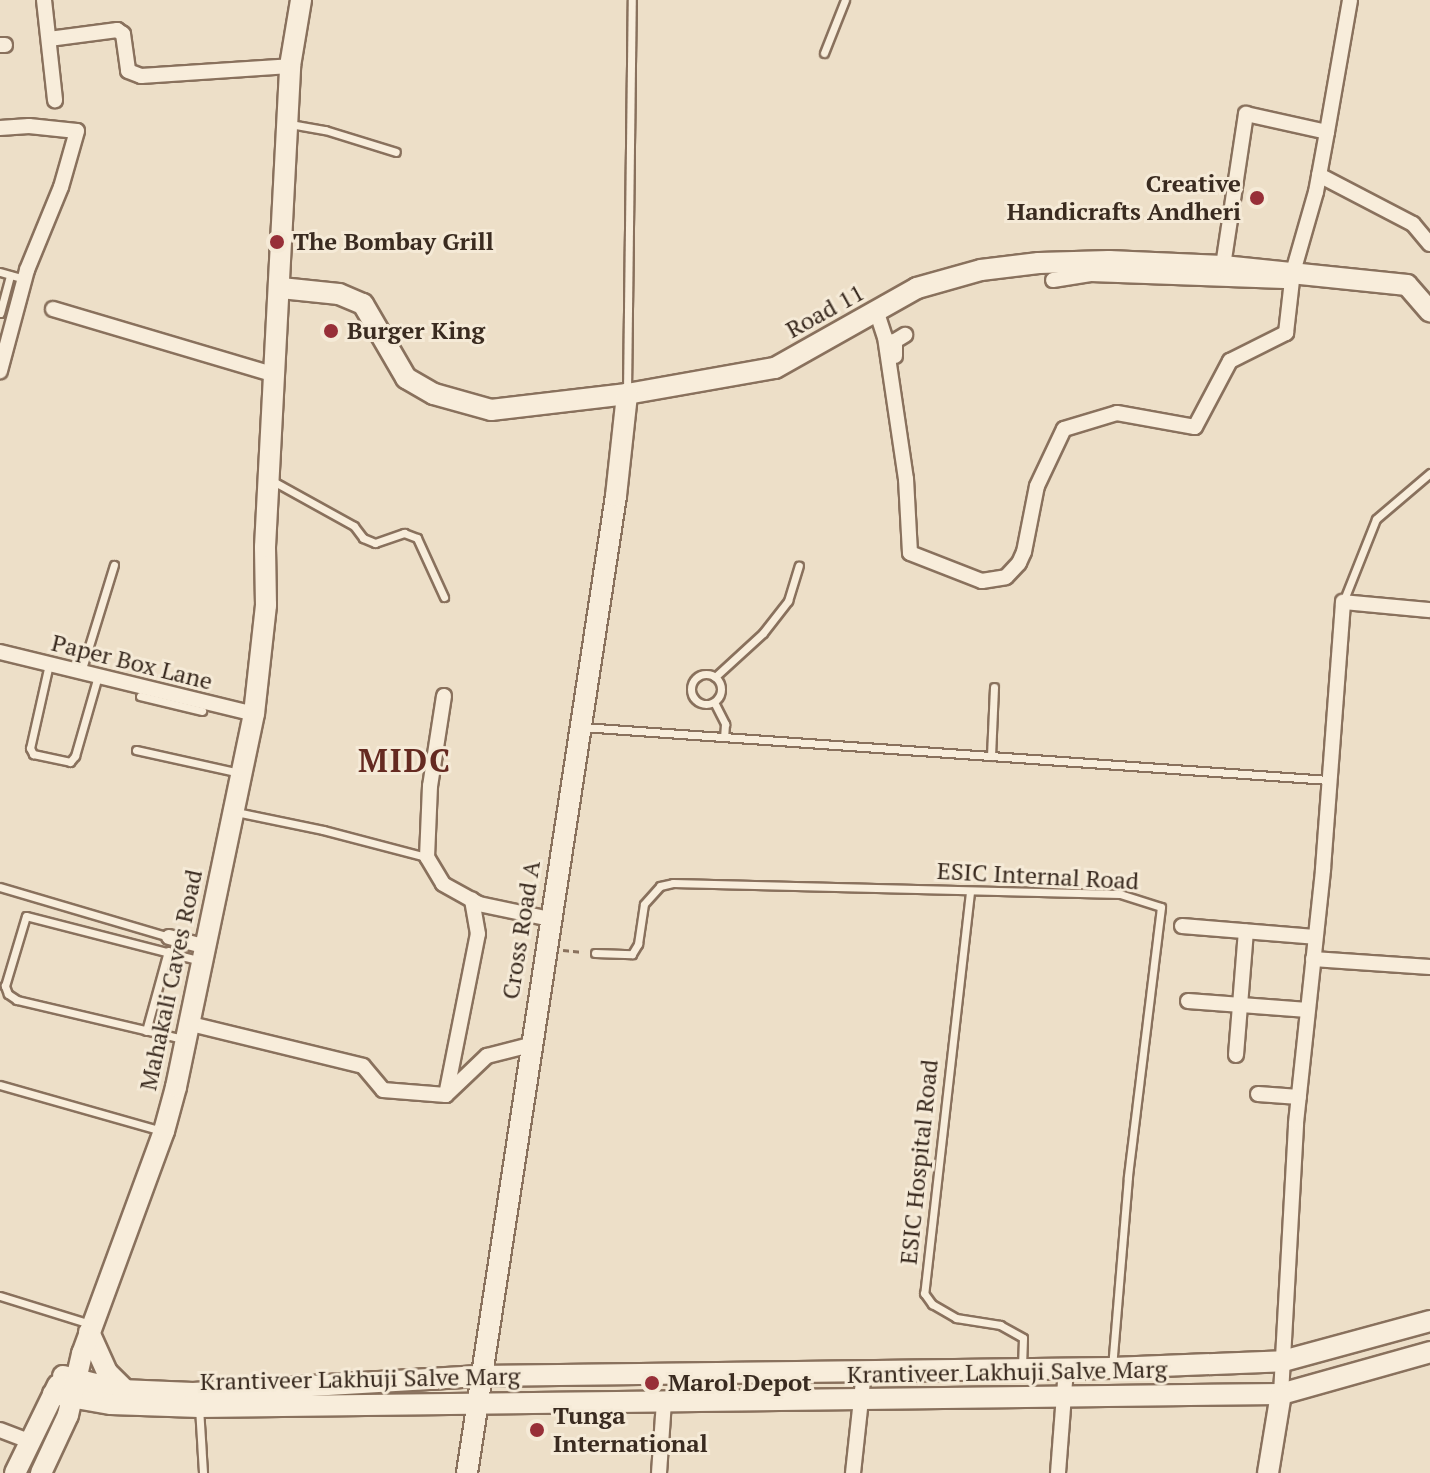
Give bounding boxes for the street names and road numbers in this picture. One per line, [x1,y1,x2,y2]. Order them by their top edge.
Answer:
street label: Road 11 [781,278,869,344]
street label: Paper Box Lane [49,628,215,696]
street label: ESIC Internal Road [936,856,1140,896]
street label: Cross Road A [496,858,546,1002]
street label: Mahakali Caves Road [134,867,208,1093]
street label: ESIC Hospital Road [894,1058,944,1266]
street label: Krantiveer Lakhuji Salve Marg [847,1355,1167,1389]
street label: Krantiveer Lakhuji Salve Marg [200,1362,520,1396]

